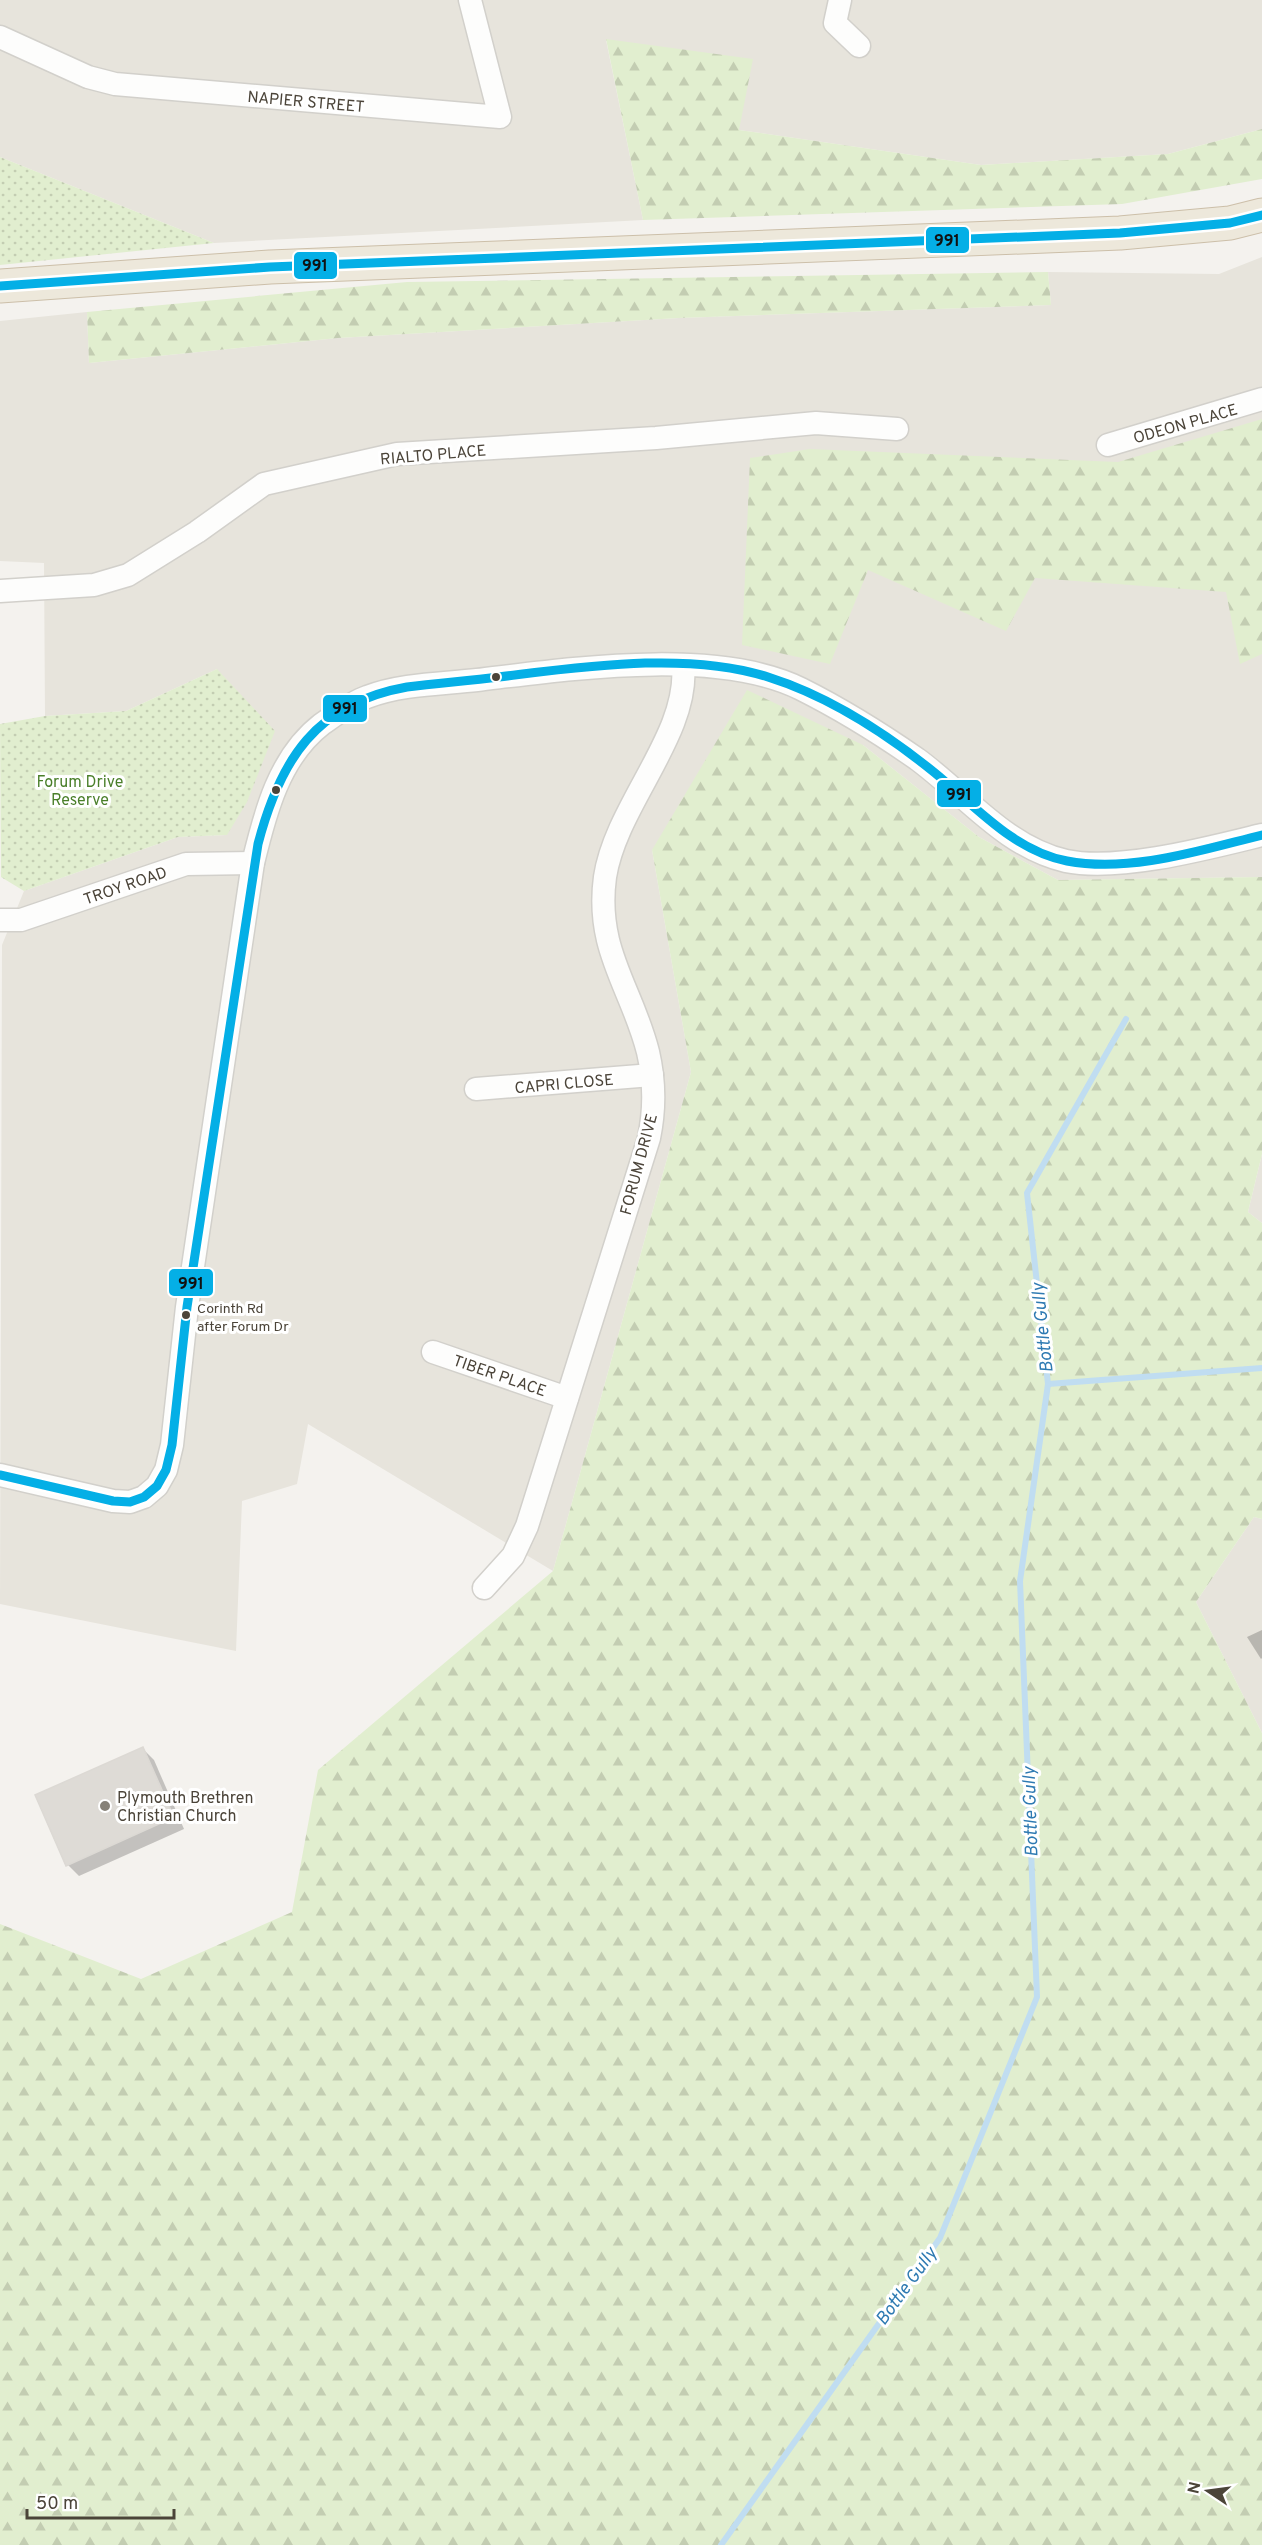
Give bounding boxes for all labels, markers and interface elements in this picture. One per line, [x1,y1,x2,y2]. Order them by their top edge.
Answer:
street label: NAPIER STREET [246,88,365,118]
line badge: 991 [925,226,970,254]
text: 991 [934,232,960,252]
line badge: 991 [293,251,338,280]
text: 991 [302,257,328,277]
street label: ODEON PLACE [1131,400,1240,449]
street label: RIALTO PLACE [379,441,487,471]
unlabelled marker [490,671,502,683]
line badge: 991 [322,694,368,723]
text: 991 [332,700,358,720]
park label: Forum Drive Reserve [37,773,123,811]
line badge: 991 [936,779,982,808]
unlabelled marker [270,784,282,796]
text: 991 [946,786,972,806]
street label: TROY ROAD [81,863,170,911]
street label: CAPRI CLOSE [514,1071,615,1099]
street label: FORUM DRIVE [617,1112,663,1218]
line badge: 991 [168,1268,214,1297]
text: 991 [178,1275,204,1295]
water label: Bottle Gully [1027,1280,1060,1374]
place label: Corinth Rd after Forum Dr [197,1301,289,1336]
marker: Corinth Rd after Forum Dr [180,1309,192,1321]
street label: TIBER PLACE [450,1352,549,1402]
water label: Bottle Gully [1018,1765,1045,1858]
place label: Plymouth Brethren Christian Church [117,1789,253,1827]
marker: Plymouth Brethren Christian Church [98,1799,112,1813]
water label: Bottle Gully [871,2242,944,2330]
north arrow [1178,2461,1238,2521]
text: N [1184,2480,1206,2496]
scale bar [27,2482,174,2520]
text: 50 m [36,2493,78,2516]

